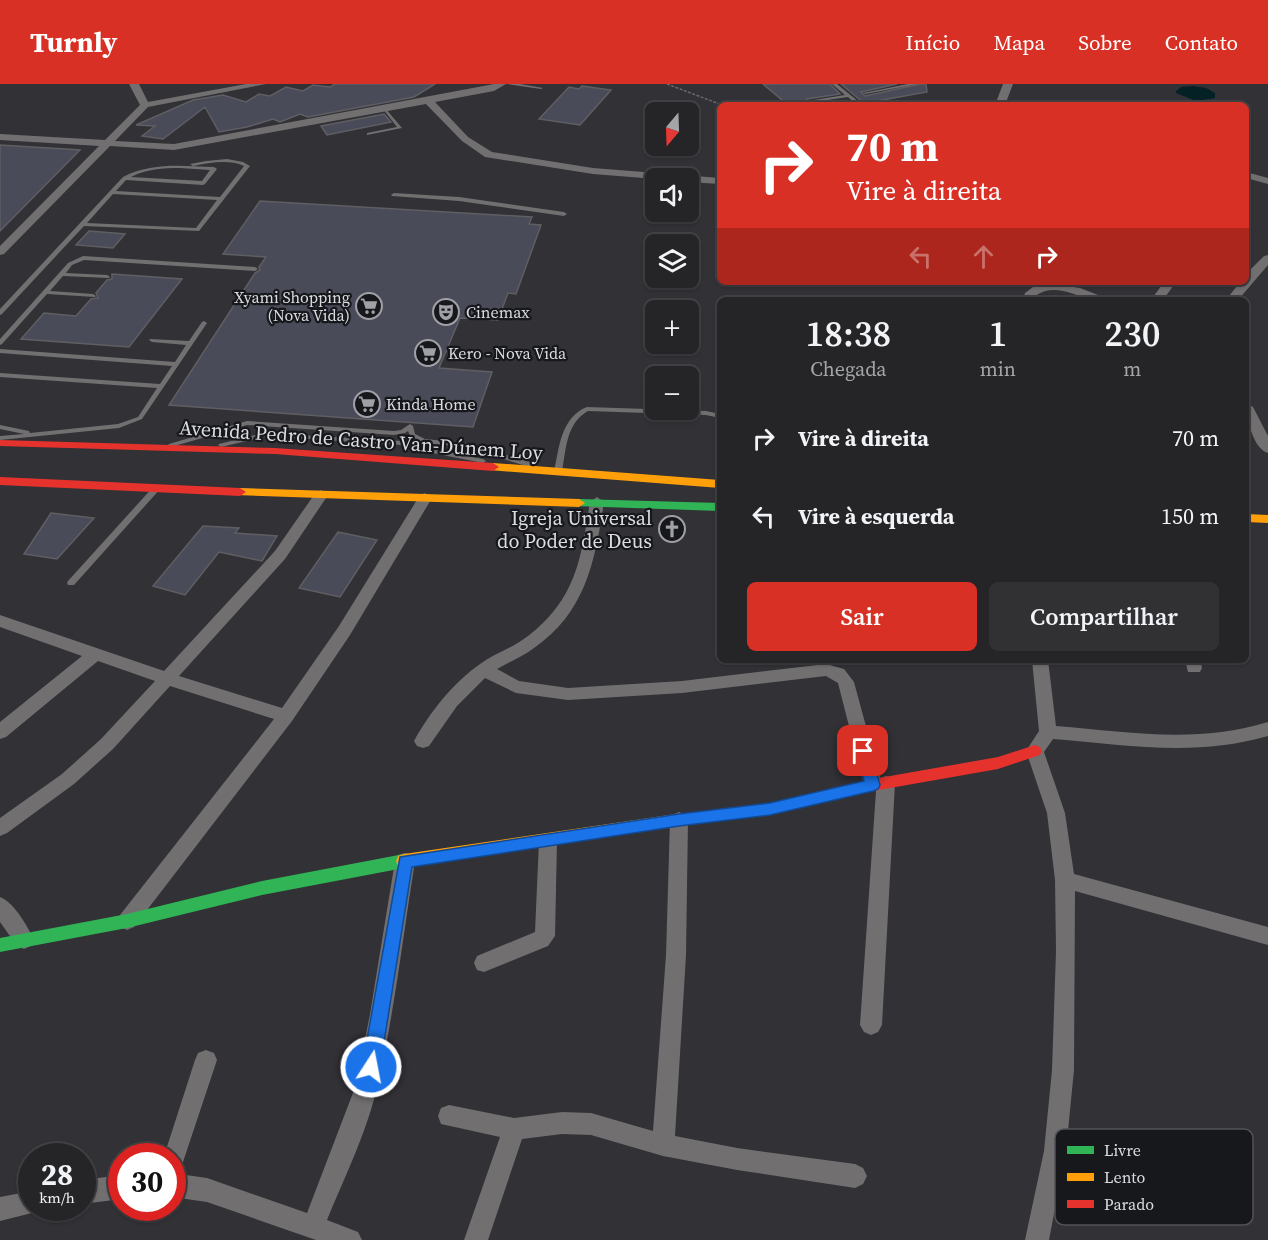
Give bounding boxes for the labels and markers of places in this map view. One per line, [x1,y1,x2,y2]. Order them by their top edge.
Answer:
place label: Xyami Shopping (Nova Vida) [234,286,350,326]
supermarket icon: Xyami Shopping (Nova Vida) [354,291,384,321]
theatre icon: Cinemax [431,297,461,327]
place label: Cinemax [466,301,530,323]
supermarket icon: Kero - Nova Vida [413,338,443,368]
place label: Kero - Nova Vida [448,342,567,364]
supermarket icon: Kinda Home [352,389,382,419]
place label: Kinda Home [386,393,476,415]
place label: Igreja Universal do Poder de Deus [497,504,652,555]
church icon: Igreja Universal do Poder de Deus [657,514,687,544]
pin [837,725,888,776]

